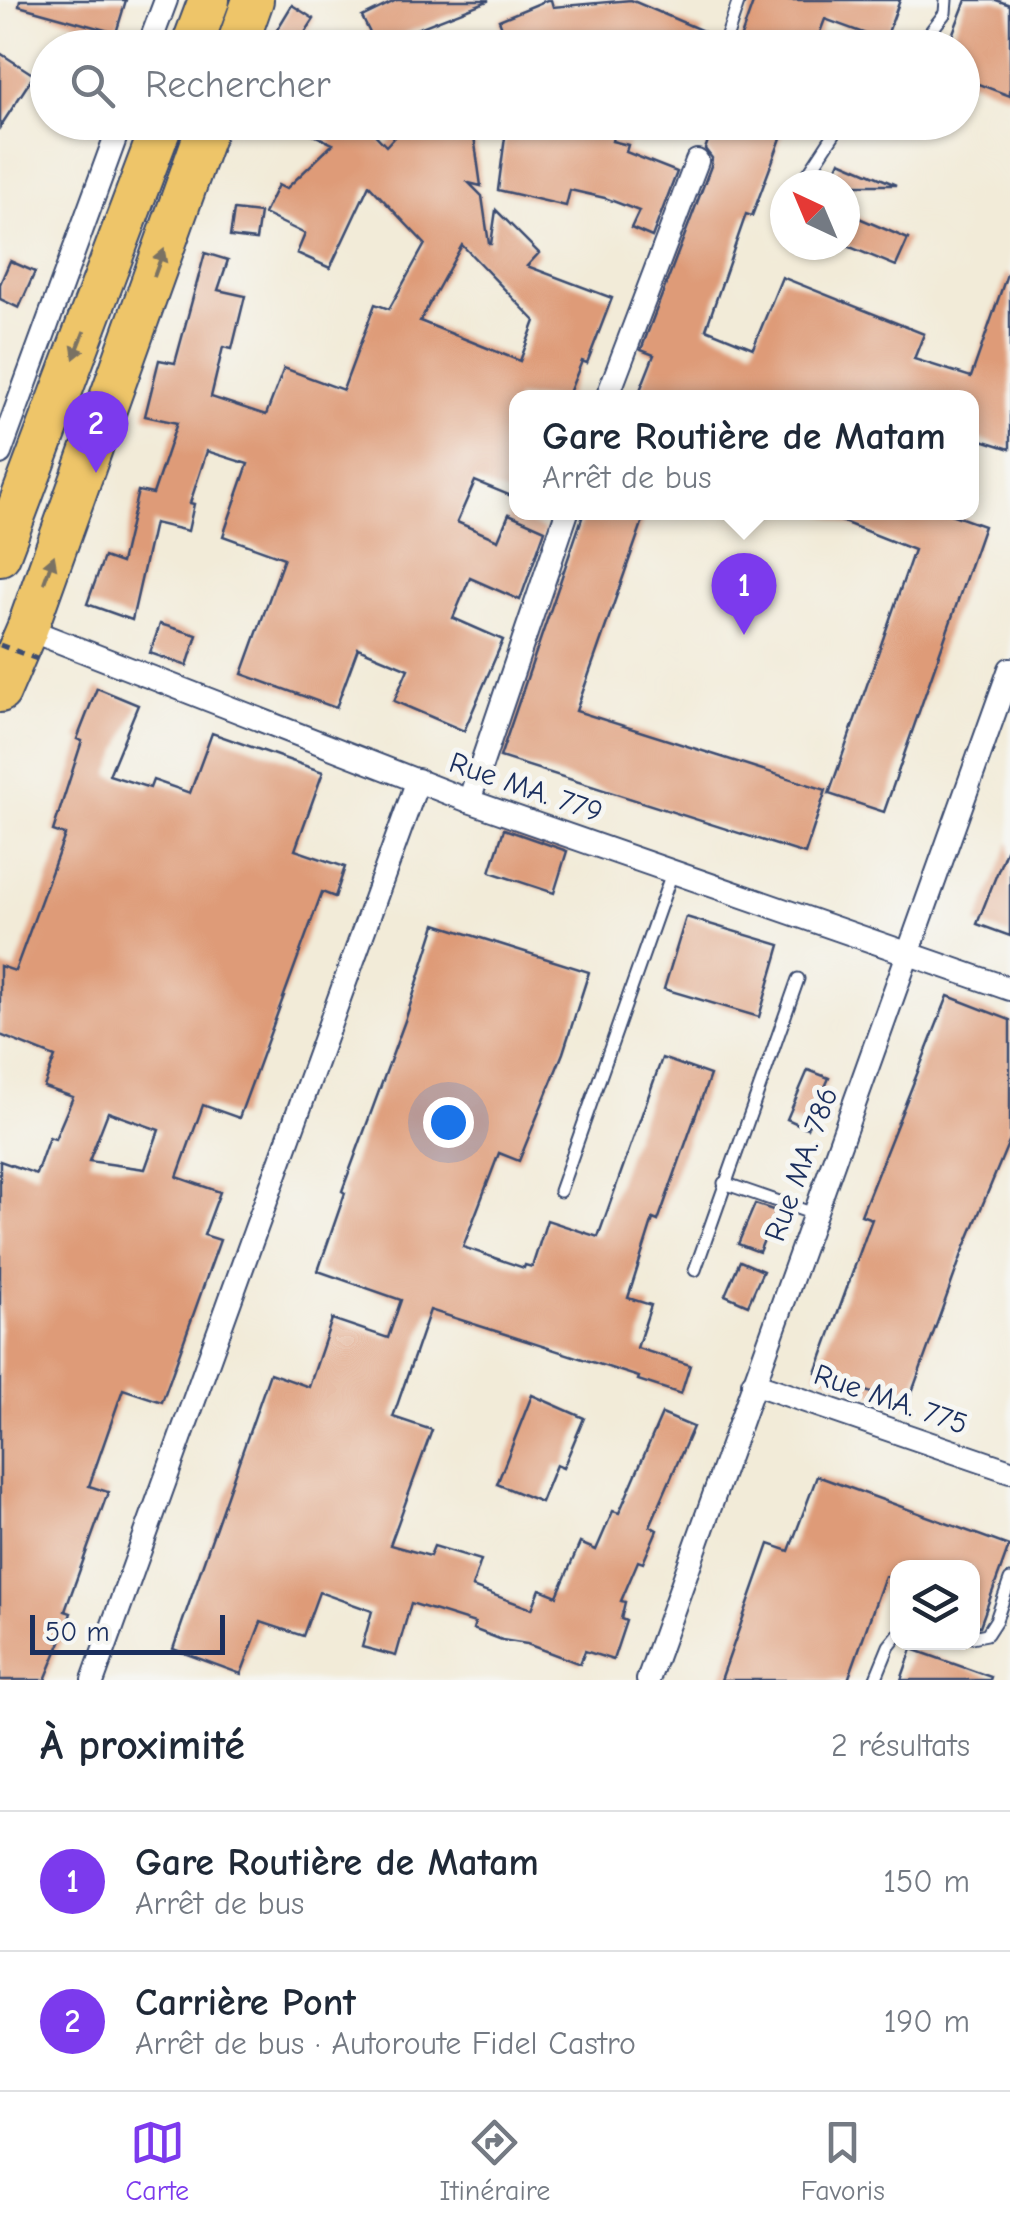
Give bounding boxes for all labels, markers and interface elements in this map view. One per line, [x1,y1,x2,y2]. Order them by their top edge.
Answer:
search box [30,30,980,140]
icon: search [65,58,120,113]
text: Rechercher [145,63,331,107]
north arrow [770,170,860,260]
one-way arrow [152,247,167,277]
one-way arrow [71,330,86,360]
pin: 2 [64,390,128,473]
popup [509,390,979,520]
text: Gare Routière de Matam [542,415,946,459]
text: Arrêt de bus [542,459,712,496]
pin: 1 [712,552,776,635]
one-way arrow [42,553,57,583]
street label: Rue MA. 779 [445,745,607,830]
street label: Rue MA. 786 [757,1082,845,1246]
your location [423,1097,474,1148]
street label: Rue MA. 775 [809,1357,972,1442]
map controls [890,1560,980,1650]
button: layers [890,1560,980,1650]
scale bar [30,1610,225,1654]
text: 50 m [45,1616,110,1648]
text: À proximité [40,1721,245,1770]
text: 2 résultats [831,1727,970,1764]
text: Gare Routière de Matam [135,1841,539,1885]
text: 1 [66,1863,79,1900]
text: 150 m [883,1863,970,1900]
text: Arrêt de bus [135,1885,304,1922]
text: Carrière Pont [135,1981,356,2025]
text: 2 [65,2003,80,2040]
text: 190 m [884,2003,970,2040]
text: Arrêt de bus · Autoroute Fidel Castro [135,2025,636,2062]
tab: Carte [125,2115,189,2207]
tab: Itinéraire [440,2115,550,2207]
tab: Favoris [801,2115,885,2207]

